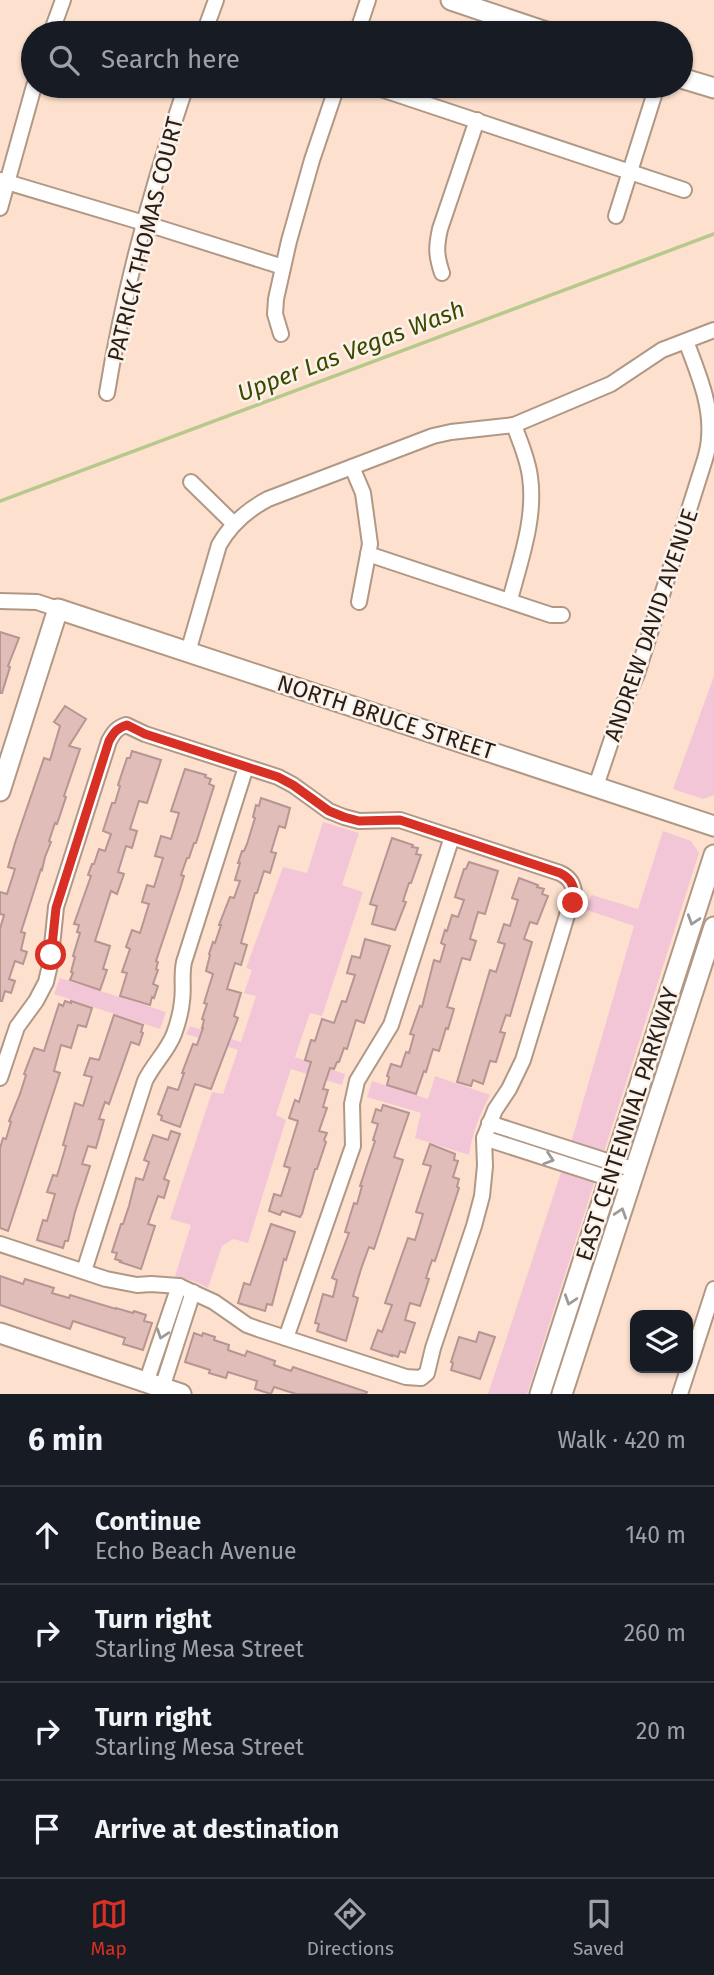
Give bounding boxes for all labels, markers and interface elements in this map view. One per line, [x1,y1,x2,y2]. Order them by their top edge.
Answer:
search box [21,21,693,98]
icon: search [45,41,83,79]
text: Search here [101,44,240,75]
street label: PATRICK THOMAS COURT [101,114,189,364]
water label: Upper Las Vegas Wash [233,295,469,407]
street label: ANDREW DAVID AVENUE [598,505,704,745]
street label: NORTH BRUCE STREET [274,669,499,765]
route end [557,887,588,918]
one-way arrow [687,913,701,926]
route start [35,939,66,970]
street label: EAST CENTENNIAL PARKWAY [570,983,685,1264]
one-way arrow [542,1151,554,1166]
one-way arrow [613,1207,627,1219]
one-way arrow [564,1294,579,1306]
map controls [630,1310,693,1373]
button: layers [630,1310,693,1373]
one-way arrow [156,1328,170,1340]
text: 6 min [28,1422,103,1458]
text: Walk · 420 m [557,1426,686,1454]
text: Continue [95,1506,201,1537]
icon: ahead [28,1516,66,1554]
text: 140 m [625,1521,686,1549]
text: Echo Beach Avenue [95,1537,297,1565]
text: Turn right [95,1604,212,1635]
icon: right [28,1614,66,1652]
text: 260 m [624,1619,686,1647]
text: Starling Mesa Street [95,1635,304,1663]
text: Turn right [95,1702,212,1733]
icon: right [28,1712,66,1750]
text: 20 m [636,1717,686,1745]
text: Starling Mesa Street [95,1733,304,1761]
icon: arrive [28,1810,66,1848]
text: Arrive at destination [95,1814,339,1845]
tab: Map [90,1895,128,1960]
tab: Directions [307,1895,394,1960]
tab: Saved [573,1895,624,1960]

